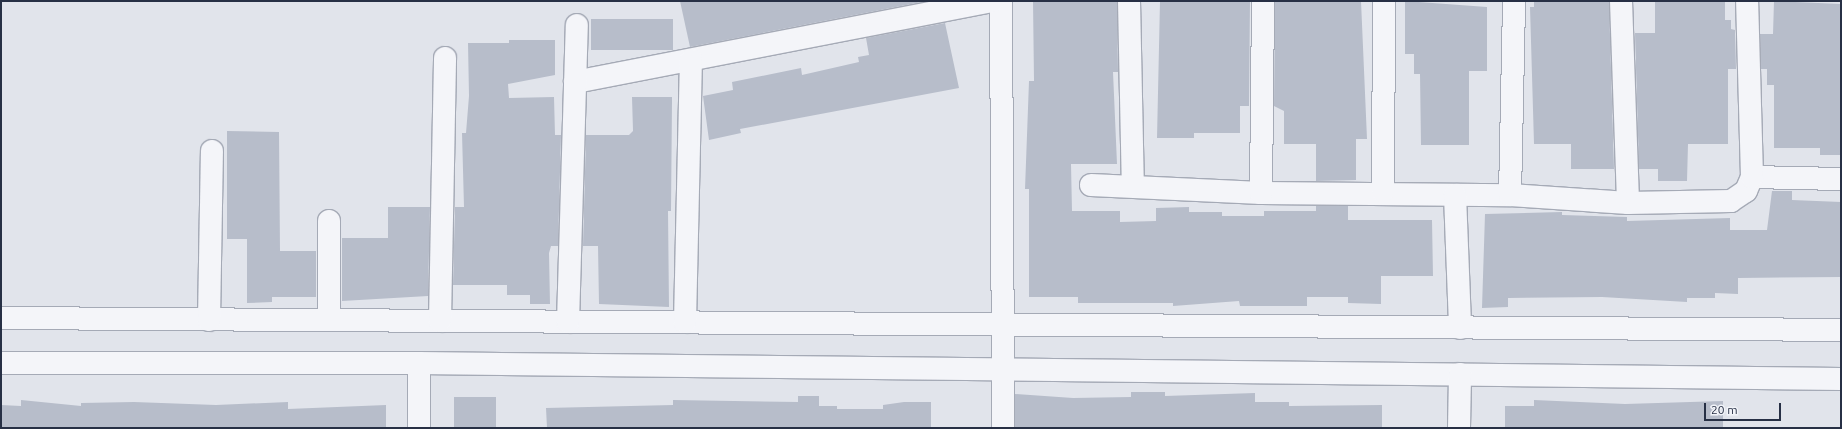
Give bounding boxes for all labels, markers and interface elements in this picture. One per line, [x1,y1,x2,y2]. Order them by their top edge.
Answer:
scale bar [1706,395,1783,421]
text: 20 m [1711,403,1738,416]

